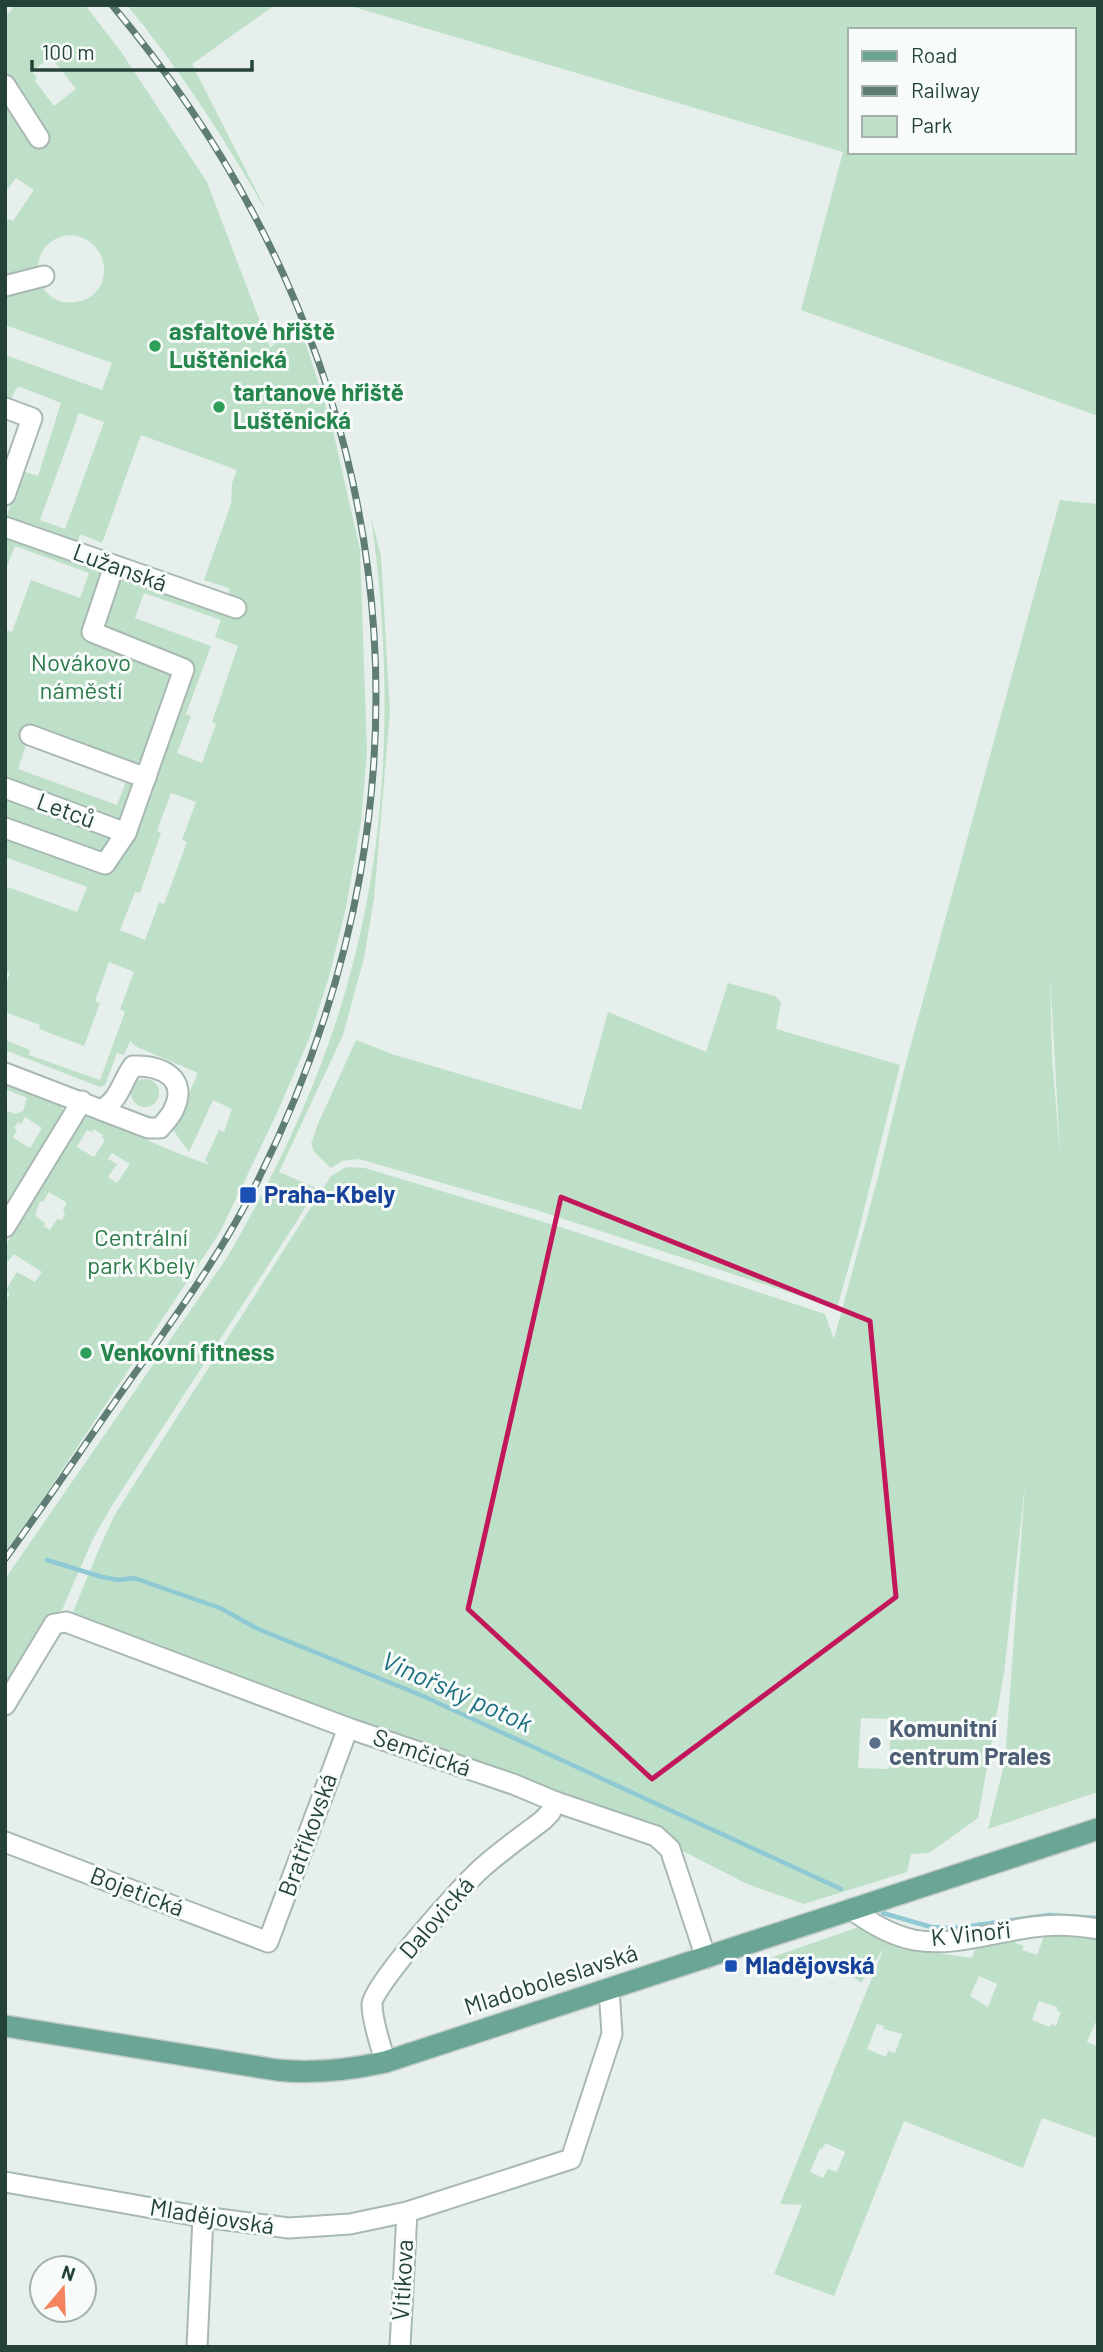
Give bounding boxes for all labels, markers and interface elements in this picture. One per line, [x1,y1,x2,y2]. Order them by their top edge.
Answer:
scale bar [32,28,252,72]
legend [848,28,1075,154]
text: 100 m [42,39,95,64]
text: Road [911,42,957,67]
text: Railway [911,77,980,102]
text: Park [911,112,952,137]
place label: asfaltové hřiště Luštěnická [169,316,335,373]
marker: asfaltové hřiště Luštěnická [147,338,163,354]
place label: tartanové hřiště Luštěnická [233,377,404,434]
marker: tartanové hřiště Luštěnická [211,399,227,415]
street label: Lužanská [70,536,172,597]
park label: Novákovo náměstí [31,647,131,704]
street label: Letců [33,786,100,833]
place label: Praha-Kbely [264,1179,395,1208]
marker: Praha-Kbely [238,1185,258,1205]
park label: Centrální park Kbely [87,1222,195,1279]
place label: Venkovní fitness [100,1337,275,1366]
marker: Venkovní fitness [78,1345,94,1361]
water label: Vinořský potok [378,1644,538,1738]
place label: Komunitní centrum Prales [889,1713,1051,1770]
street label: Semčická [370,1721,475,1782]
marker: Komunitní centrum Prales [867,1735,883,1751]
street label: Bratříkovská [271,1769,342,1900]
street label: Bojetická [87,1859,188,1922]
street label: Dalovická [392,1870,479,1964]
street label: K Vinoři [929,1914,1012,1951]
street label: Mladoboleslavská [460,1937,641,2020]
place label: Mladějovská [745,1950,875,1979]
marker: Mladějovská [723,1958,739,1974]
street label: Mladějovská [148,2191,277,2240]
street label: Vitíkova [385,2238,418,2321]
north arrow [28,2254,98,2324]
text: N [59,2260,78,2285]

